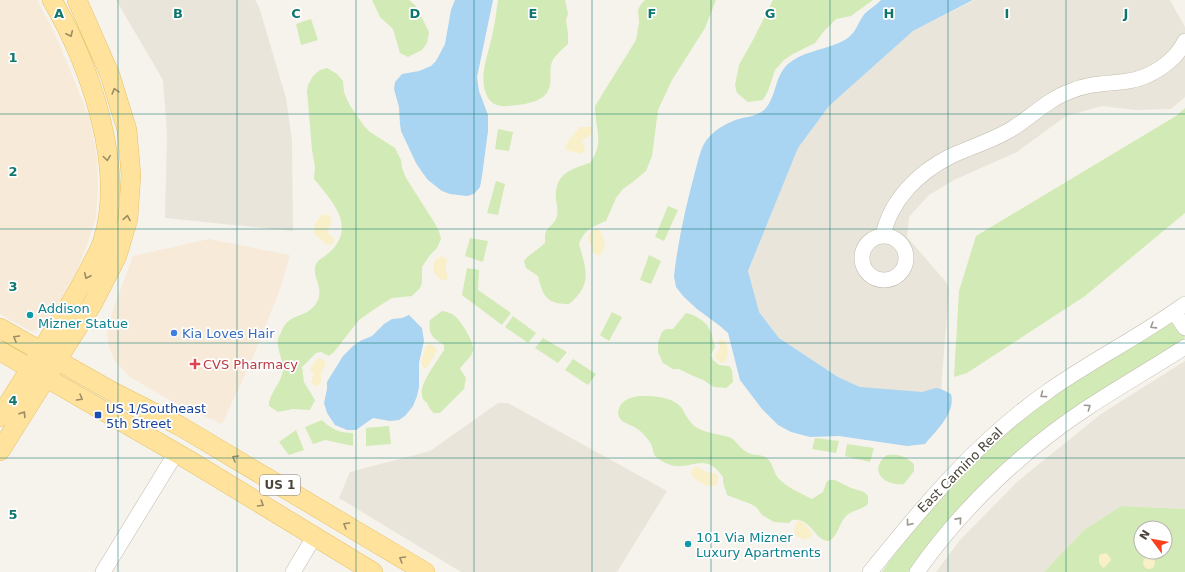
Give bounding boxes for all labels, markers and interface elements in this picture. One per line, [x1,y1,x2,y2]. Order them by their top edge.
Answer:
text: A [54,6,64,21]
text: B [173,6,183,21]
text: C [291,6,301,21]
text: D [410,6,421,21]
text: E [529,6,537,21]
text: F [648,6,656,21]
text: G [765,6,775,21]
text: H [884,6,894,21]
text: I [1005,6,1009,21]
text: J [1123,6,1128,21]
one-way arrow [65,30,73,38]
text: 1 [8,50,18,65]
one-way arrow [111,87,120,94]
one-way arrow [103,155,112,161]
text: 2 [8,164,18,179]
one-way arrow [123,215,131,221]
one-way arrow [84,271,92,279]
text: 3 [8,279,18,294]
place label: Addison Mizner Statue [38,301,128,331]
marker: Addison Mizner Statue [25,310,35,320]
one-way arrow [1150,321,1157,328]
place label: Kia Loves Hair [182,326,275,341]
marker: Kia Loves Hair [169,328,179,338]
one-way arrow [13,336,20,343]
place label: CVS Pharmacy [203,357,298,372]
marker: CVS Pharmacy [190,359,200,369]
one-way arrow [1040,390,1047,397]
text: 4 [8,393,18,408]
one-way arrow [76,394,83,401]
place label: US 1/Southeast 5th Street [106,401,206,431]
one-way arrow [1084,405,1091,412]
marker: US 1/Southeast 5th Street [93,410,103,420]
one-way arrow [19,411,26,418]
street label: East Camino Real [914,424,1006,516]
one-way arrow [232,456,239,463]
road number: US 1 [260,475,300,495]
one-way arrow [257,500,264,507]
text: 5 [8,507,18,522]
one-way arrow [954,517,962,525]
one-way arrow [906,519,913,526]
north arrow [1133,520,1173,560]
one-way arrow [343,522,350,530]
text: N [1137,528,1153,542]
place label: 101 Via Mizner Luxury Apartments [696,530,821,560]
marker: 101 Via Mizner Luxury Apartments [683,539,693,549]
one-way arrow [399,556,406,563]

